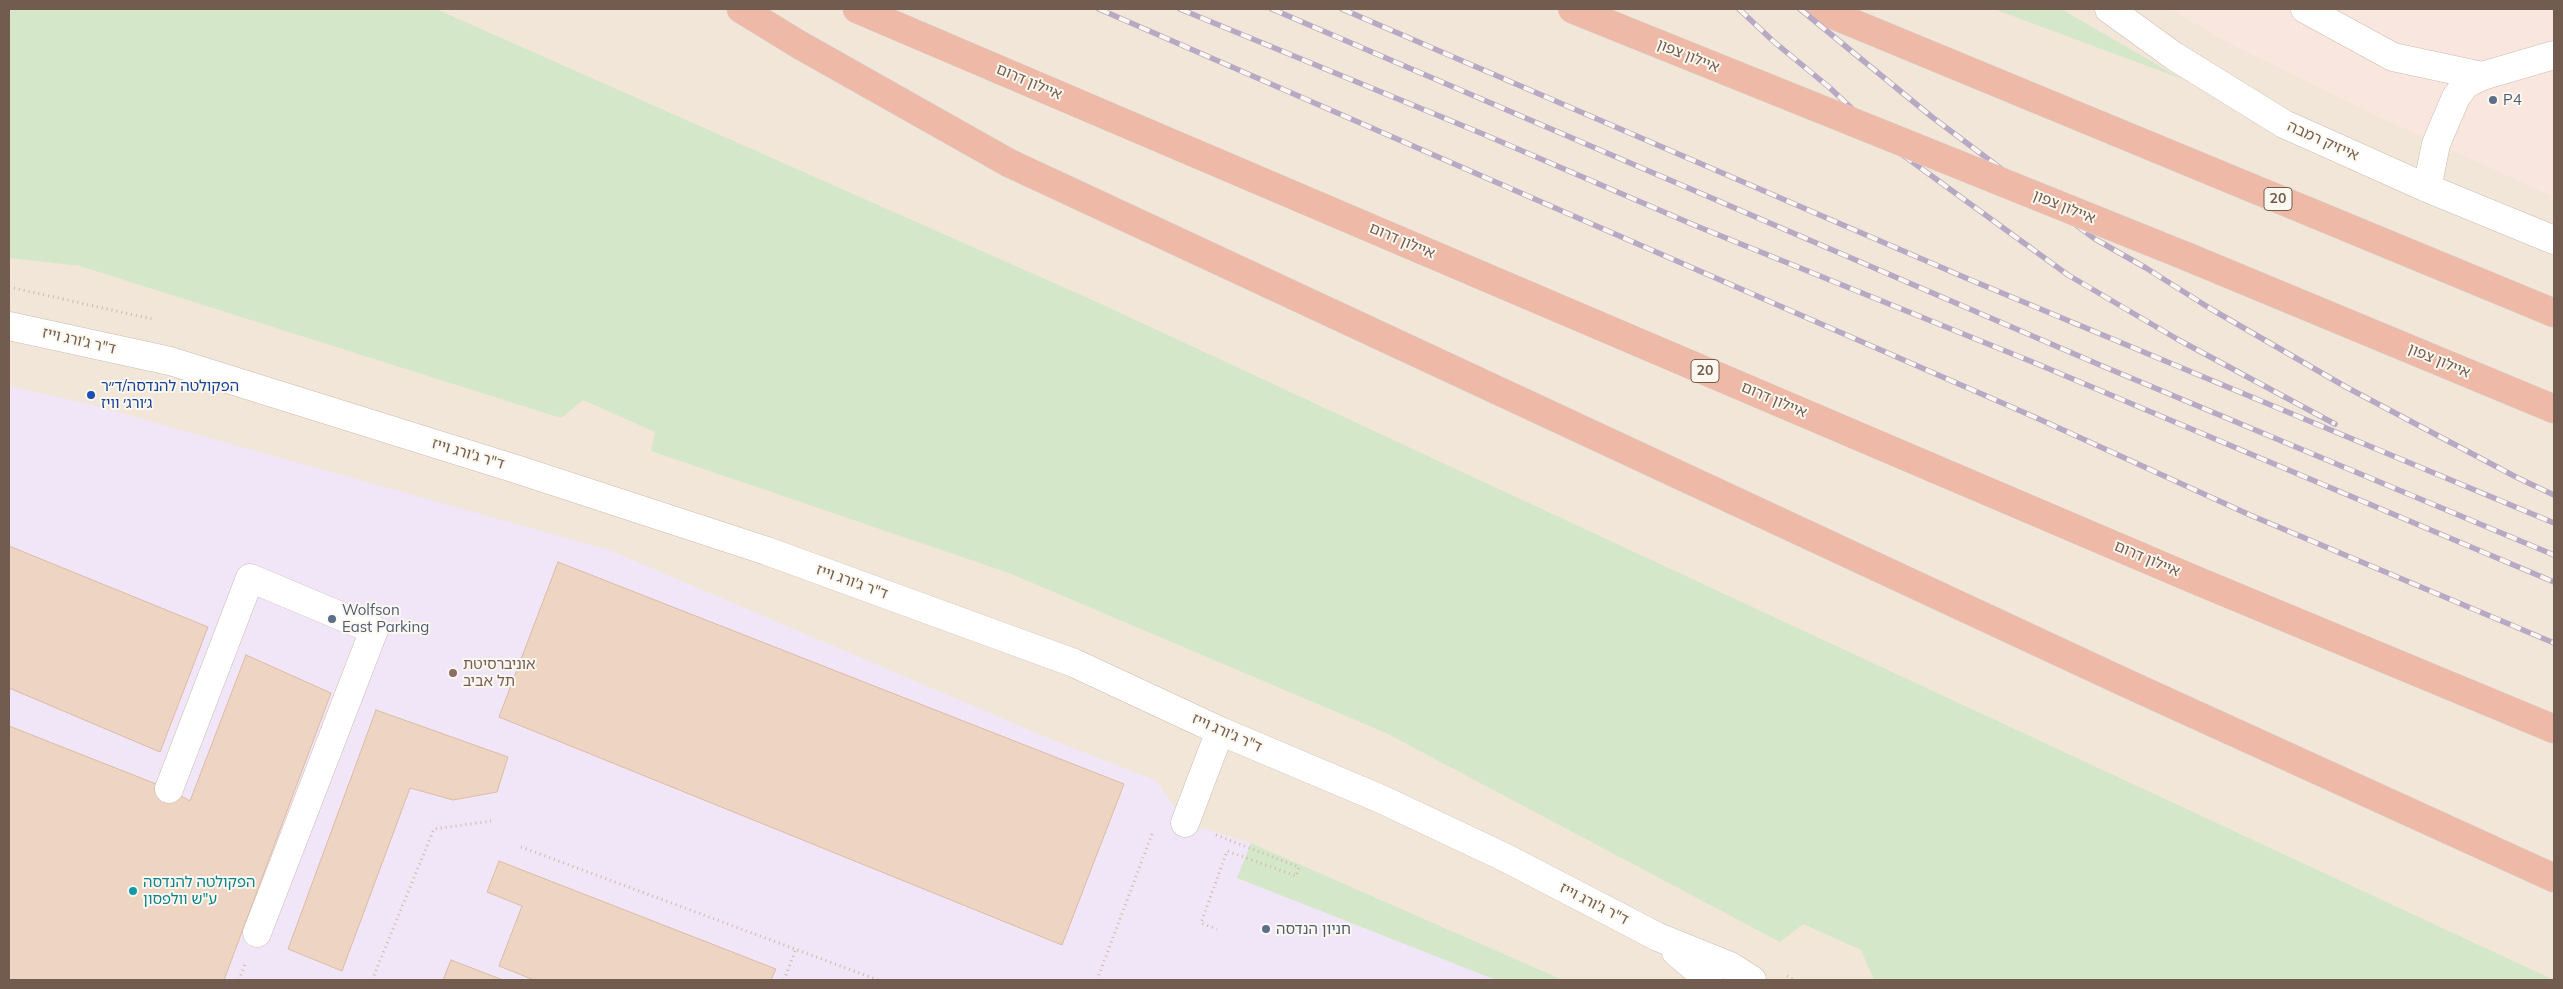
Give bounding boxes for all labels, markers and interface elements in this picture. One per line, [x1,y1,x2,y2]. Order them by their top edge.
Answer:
street label: איילון צפון [1654,35,1722,77]
street label: איילון דרום [994,60,1064,104]
place label: P4 [2503,91,2522,109]
marker: P4 [2487,94,2499,106]
street label: אייזיק רמבה [2284,117,2362,165]
street label: איילון צפון [2030,186,2098,228]
road number: 20 [2264,188,2292,210]
street label: איילון דרום [1367,219,1437,263]
street label: ד"ר ג'ורג וייז [41,324,117,358]
street label: איילון צפון [2405,340,2473,382]
road number: 20 [1691,360,1719,382]
place label: הפקולטה להנדסה/ד״ר ג׳ורג׳ וויז [101,377,239,412]
street label: איילון דרום [1739,378,1809,422]
marker: הפקולטה להנדסה/ד״ר ג׳ורג׳ וויז [85,389,97,401]
street label: ד"ר ג'ורג וייז [430,434,506,474]
street label: איילון דרום [2112,537,2182,581]
street label: ד"ר ג'ורג וייז [814,561,890,603]
place label: Wolfson East Parking [342,601,429,636]
marker: Wolfson East Parking [326,613,338,625]
place label: אוניברסיטת תל אביב [463,655,536,690]
marker: אוניברסיטת תל אביב [447,667,459,679]
street label: ד"ר ג'ורג וייז [1189,710,1265,756]
place label: הפקולטה להנדסה ע"ש וולפסון [143,873,255,908]
street label: ד"ר ג'ורג וייז [1557,879,1631,929]
marker: הפקולטה להנדסה ע"ש וולפסון [127,885,139,897]
place label: חניון הנדסה [1276,920,1351,938]
marker: חניון הנדסה [1260,923,1272,935]

